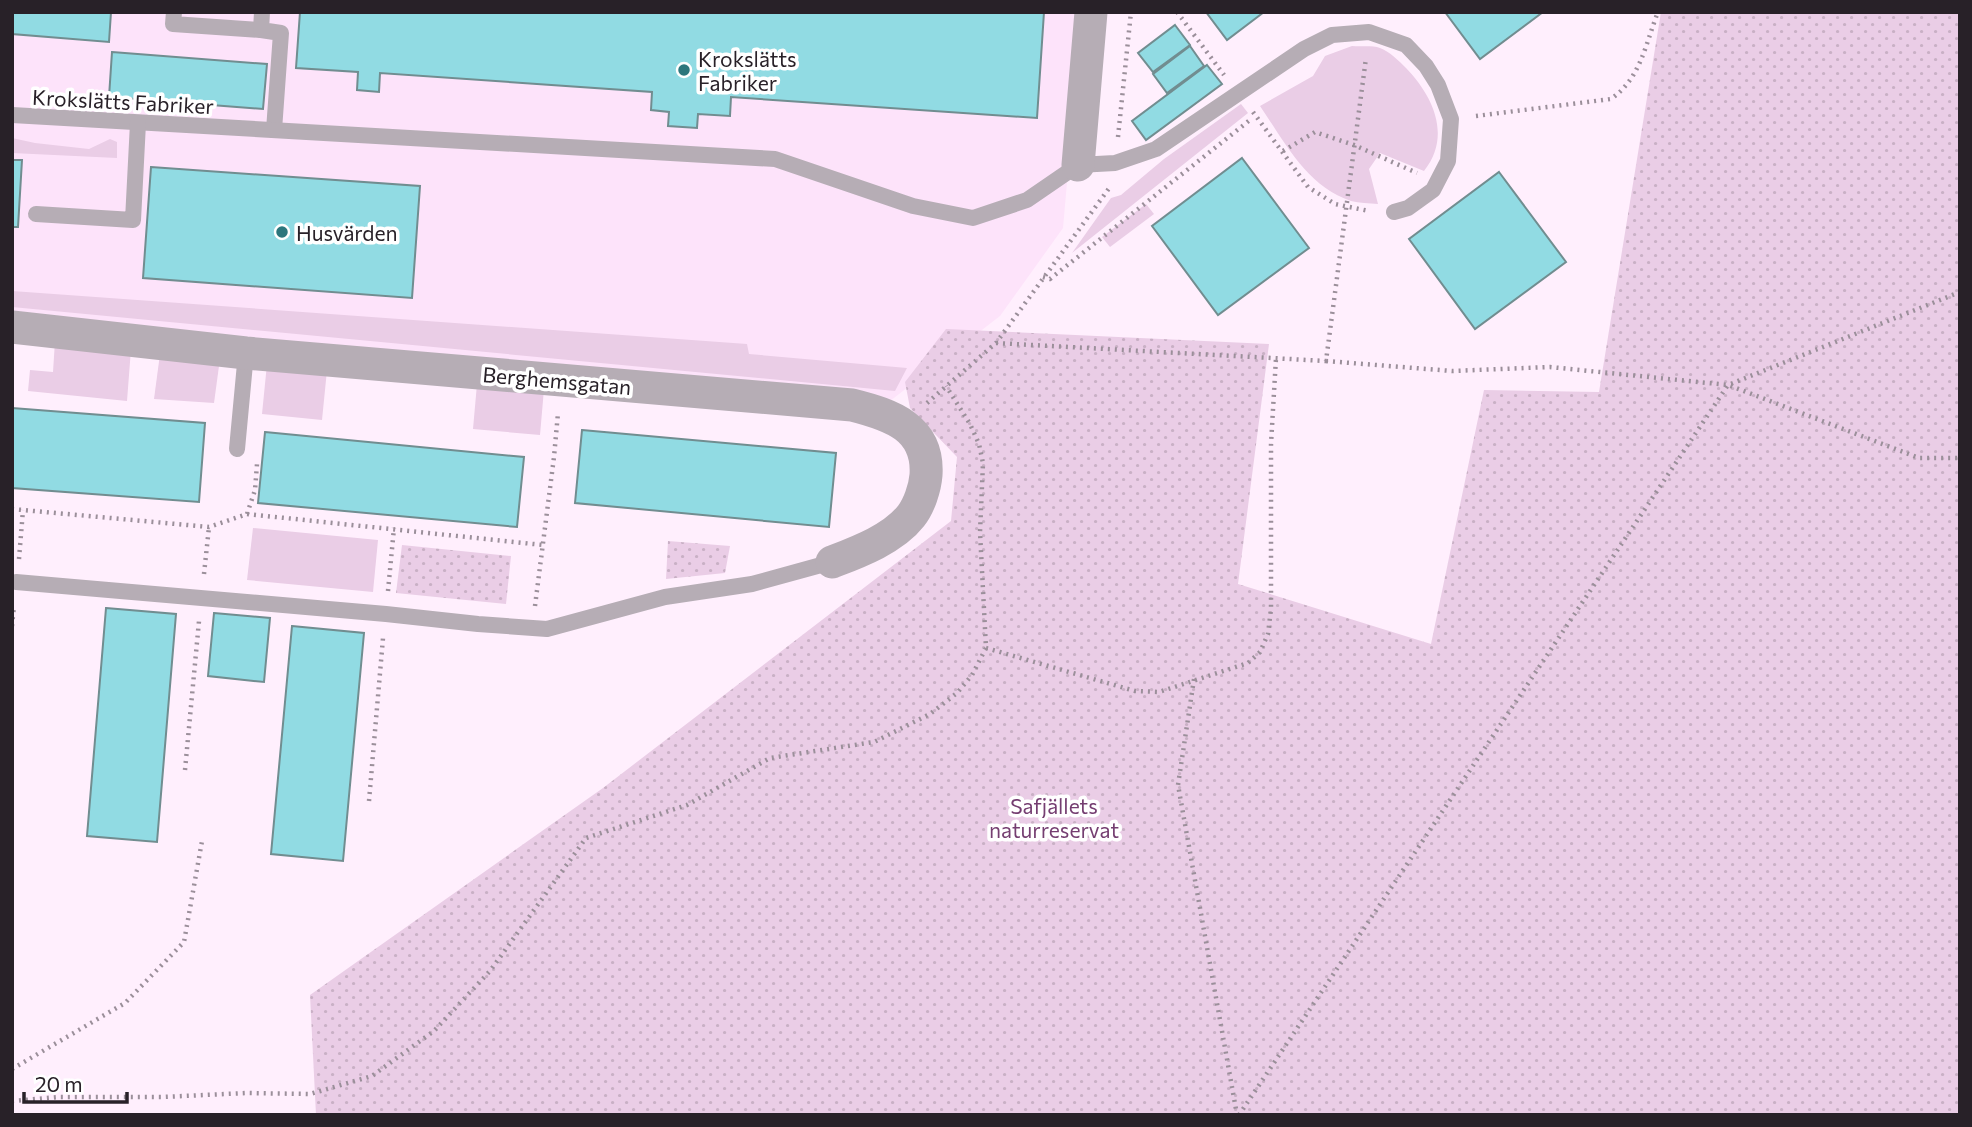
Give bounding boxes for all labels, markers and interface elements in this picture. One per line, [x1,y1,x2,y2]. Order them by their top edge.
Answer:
place label: Krokslätts Fabriker [698,46,797,95]
marker: Krokslätts Fabriker [676,62,692,78]
street label: Krokslätts Fabriker [32,84,214,118]
place label: Husvärden [296,220,398,245]
marker: Husvärden [274,224,290,240]
street label: Berghemsgatan [482,361,632,399]
park label: Safjällets naturreservat [989,793,1119,842]
scale bar [24,1060,128,1104]
text: 20 m [35,1071,83,1096]

